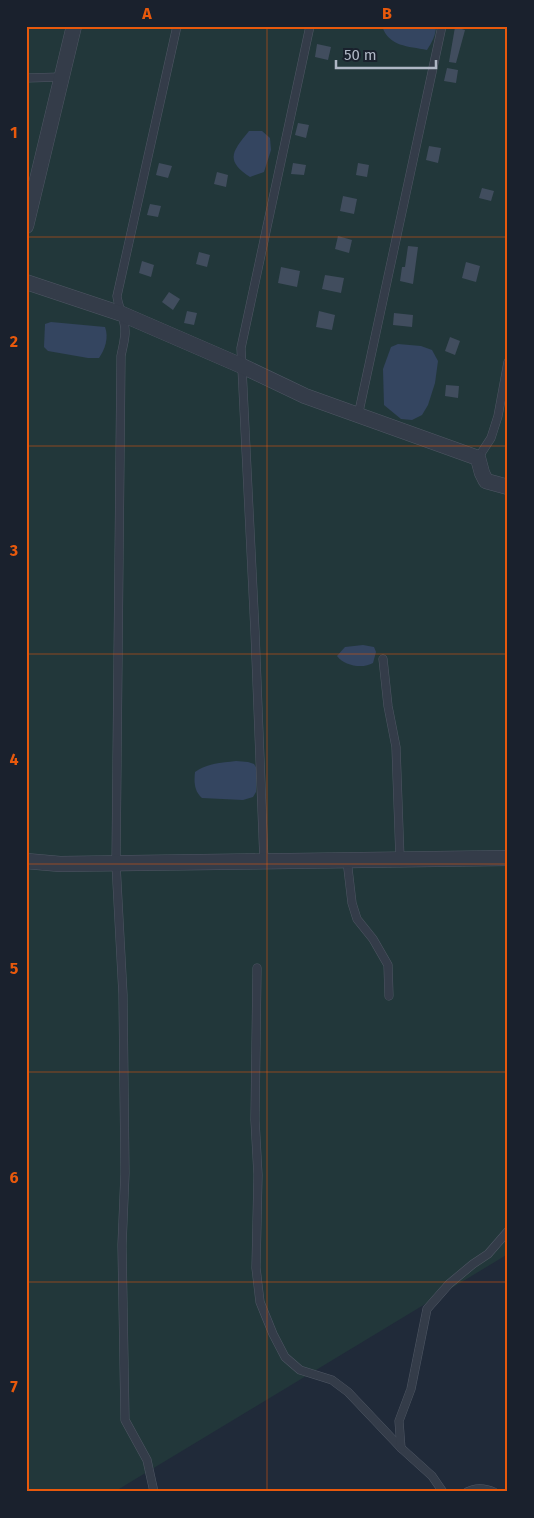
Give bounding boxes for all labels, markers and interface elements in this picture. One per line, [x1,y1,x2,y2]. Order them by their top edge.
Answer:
text: A [141,4,152,23]
text: B [382,4,392,23]
scale bar [336,38,436,70]
text: 50 m [344,46,377,64]
text: 1 [10,123,18,142]
text: 2 [10,332,18,351]
text: 3 [9,541,18,560]
text: 4 [9,750,19,769]
text: 5 [10,959,19,978]
text: 6 [9,1168,19,1187]
text: 7 [10,1377,18,1396]

